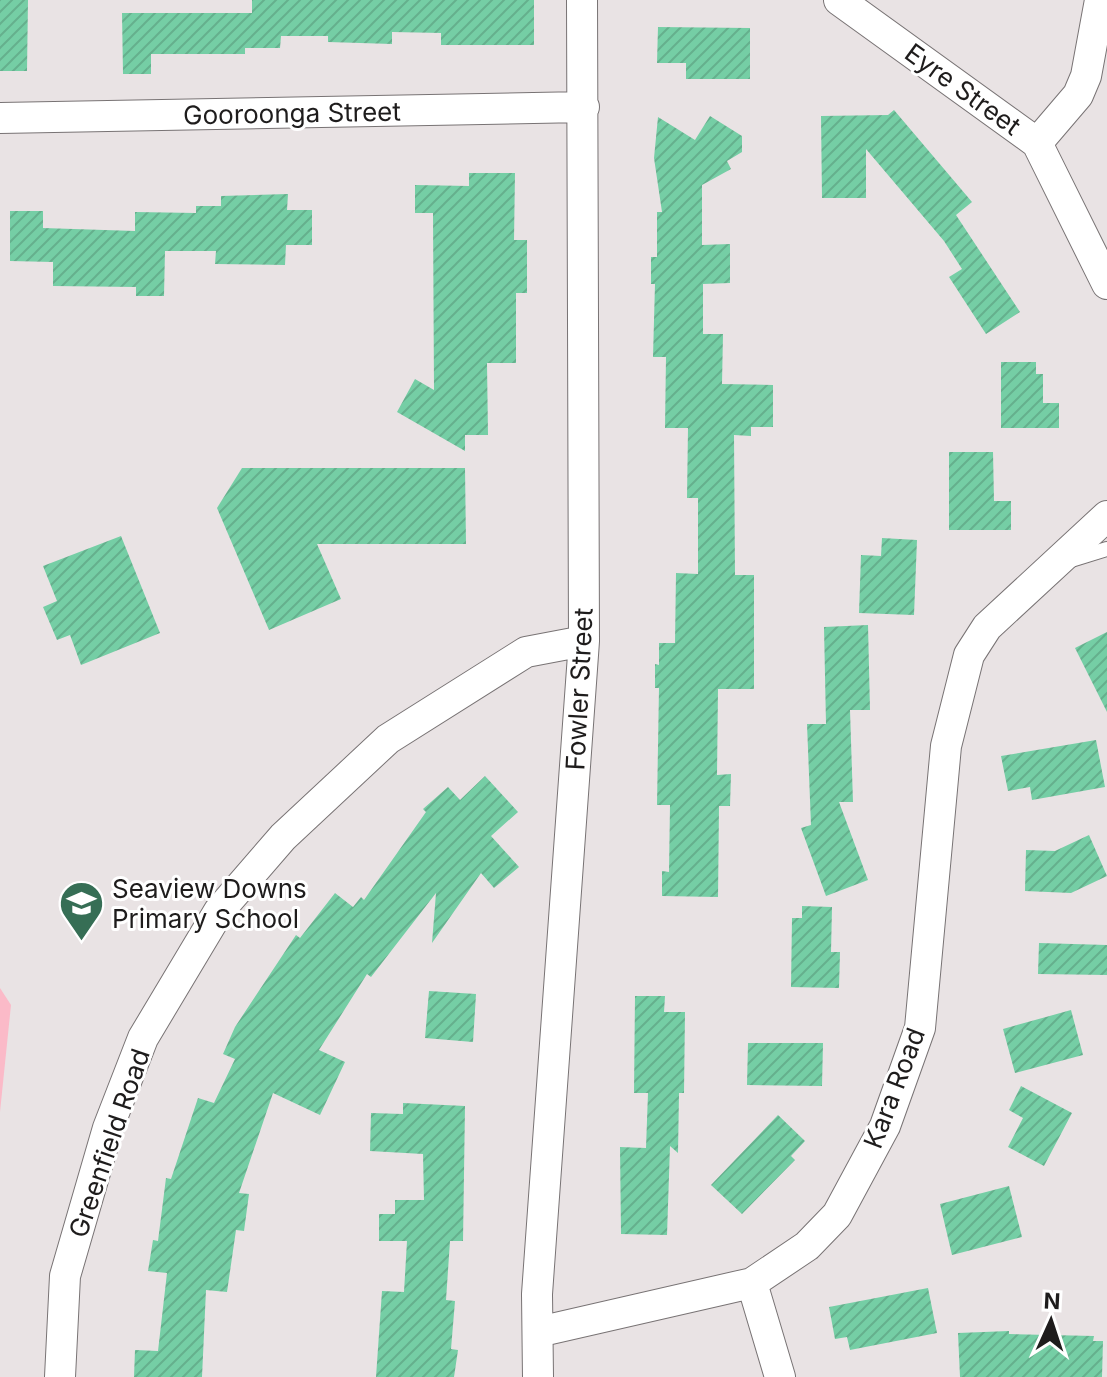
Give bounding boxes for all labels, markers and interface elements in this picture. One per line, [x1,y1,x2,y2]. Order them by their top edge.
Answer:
street label: Eyre Street [899,37,1027,141]
street label: Gooroonga Street [183,96,401,130]
street label: Fowler Street [559,607,599,771]
place label: Seaview Downs Primary School [112,873,307,934]
school or university icon: Seaview Downs Primary School [57,879,105,942]
street label: Kara Road [857,1023,931,1153]
street label: Greenfield Road [62,1044,156,1242]
north arrow [1011,1281,1091,1361]
text: N [1043,1288,1061,1314]

